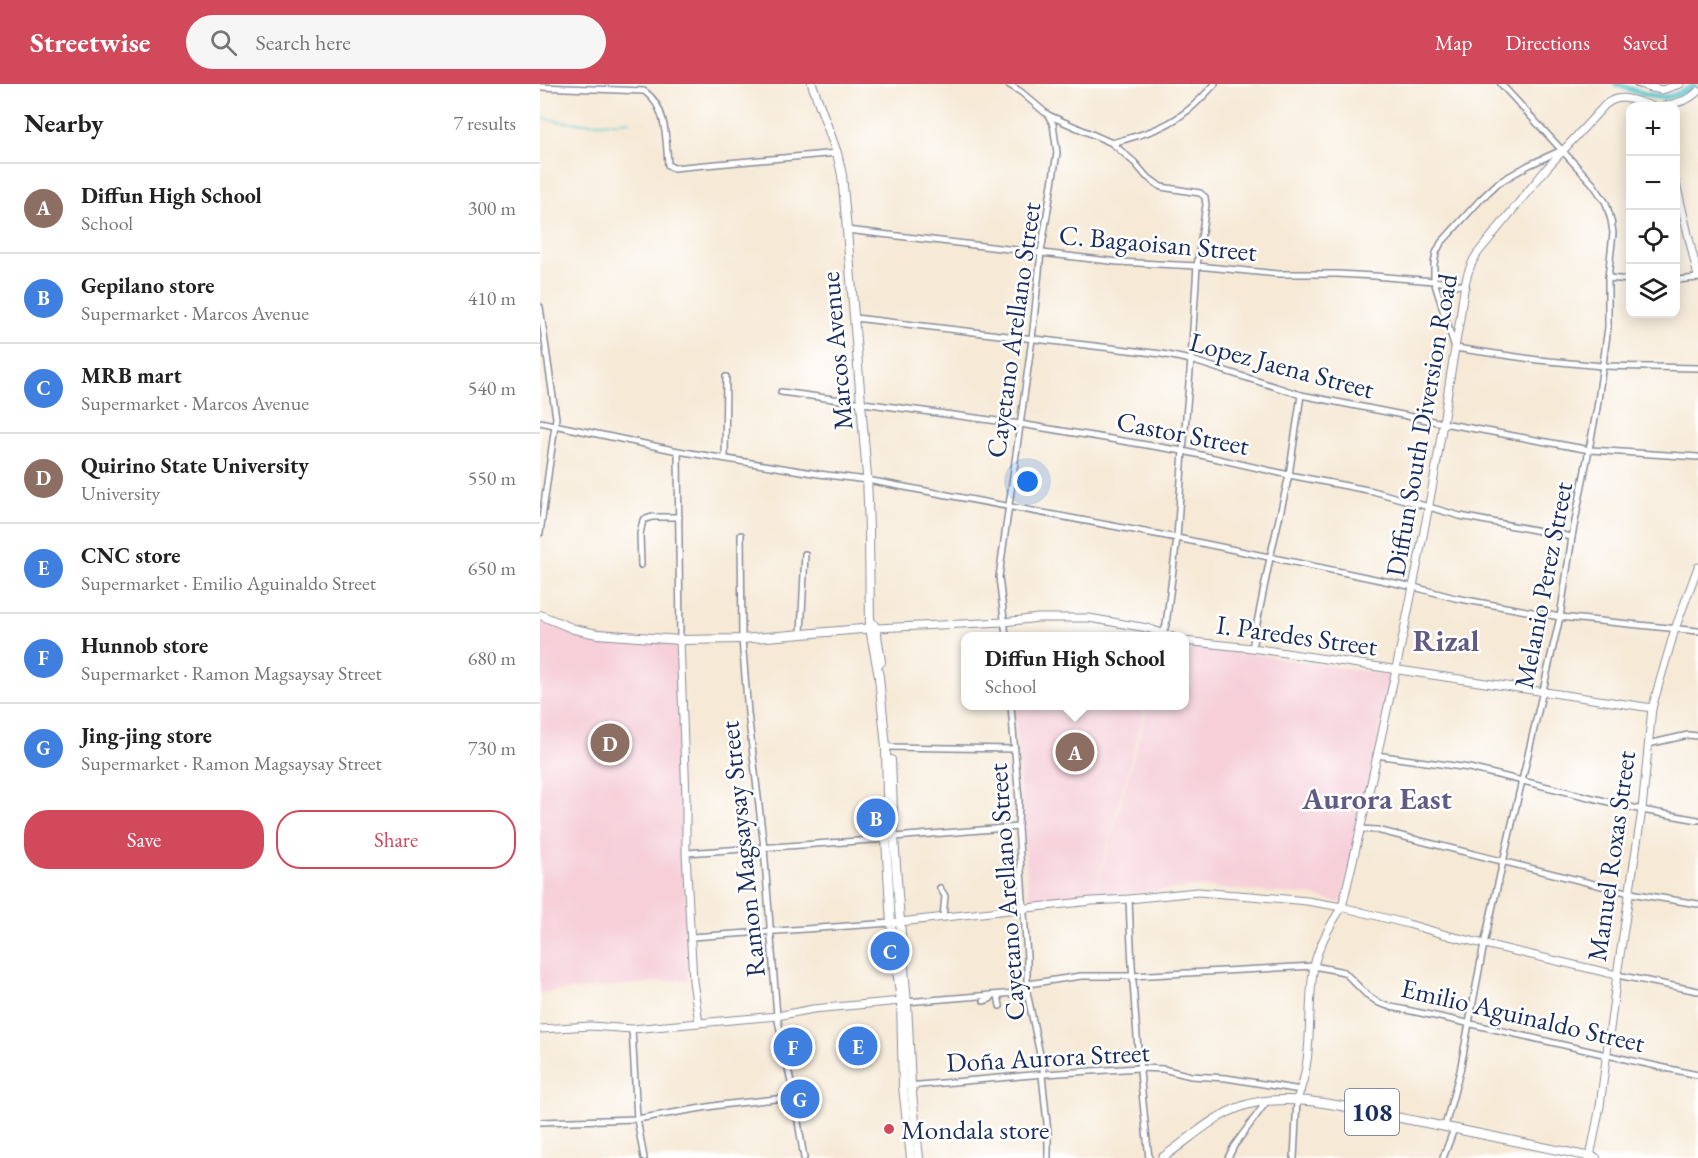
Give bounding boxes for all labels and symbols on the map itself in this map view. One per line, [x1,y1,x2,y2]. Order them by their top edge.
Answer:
street label: Cayetano Arellano Street [978,199,1048,460]
street label: C. Bagaoisan Street [1058,217,1259,269]
street label: Marcos Avenue [812,270,860,432]
street label: Diffun South Diversion Road [1377,271,1465,579]
street label: Lopez Jaena Street [1186,324,1379,407]
street label: Castor Street [1114,403,1253,463]
your location [1013,467,1042,496]
street label: Melanio Perez Street [1506,478,1580,691]
street label: I. Paredes Street [1214,606,1380,664]
district label: Rizal [1413,621,1480,660]
street label: Ramon Magsaysay Street [711,719,773,979]
pin: D [590,720,630,766]
pin: A [1056,730,1094,774]
street label: Manuel Roxas Street [1579,748,1643,964]
street label: Cayetano Arellano Street [980,762,1032,1022]
district label: Aurora East [1301,779,1453,818]
pin: B [856,796,896,840]
pin: C [870,928,910,974]
street label: Emilio Aguinaldo Street [1398,970,1649,1060]
pin: F [774,1024,812,1070]
pin: E [838,1024,878,1068]
street label: Doña Aurora Street [945,1034,1151,1080]
pin: G [780,1076,820,1122]
road number: 108 [1345,1089,1399,1135]
place label: Mondala store [901,1112,1050,1147]
marker: Mondala store [882,1122,896,1136]

